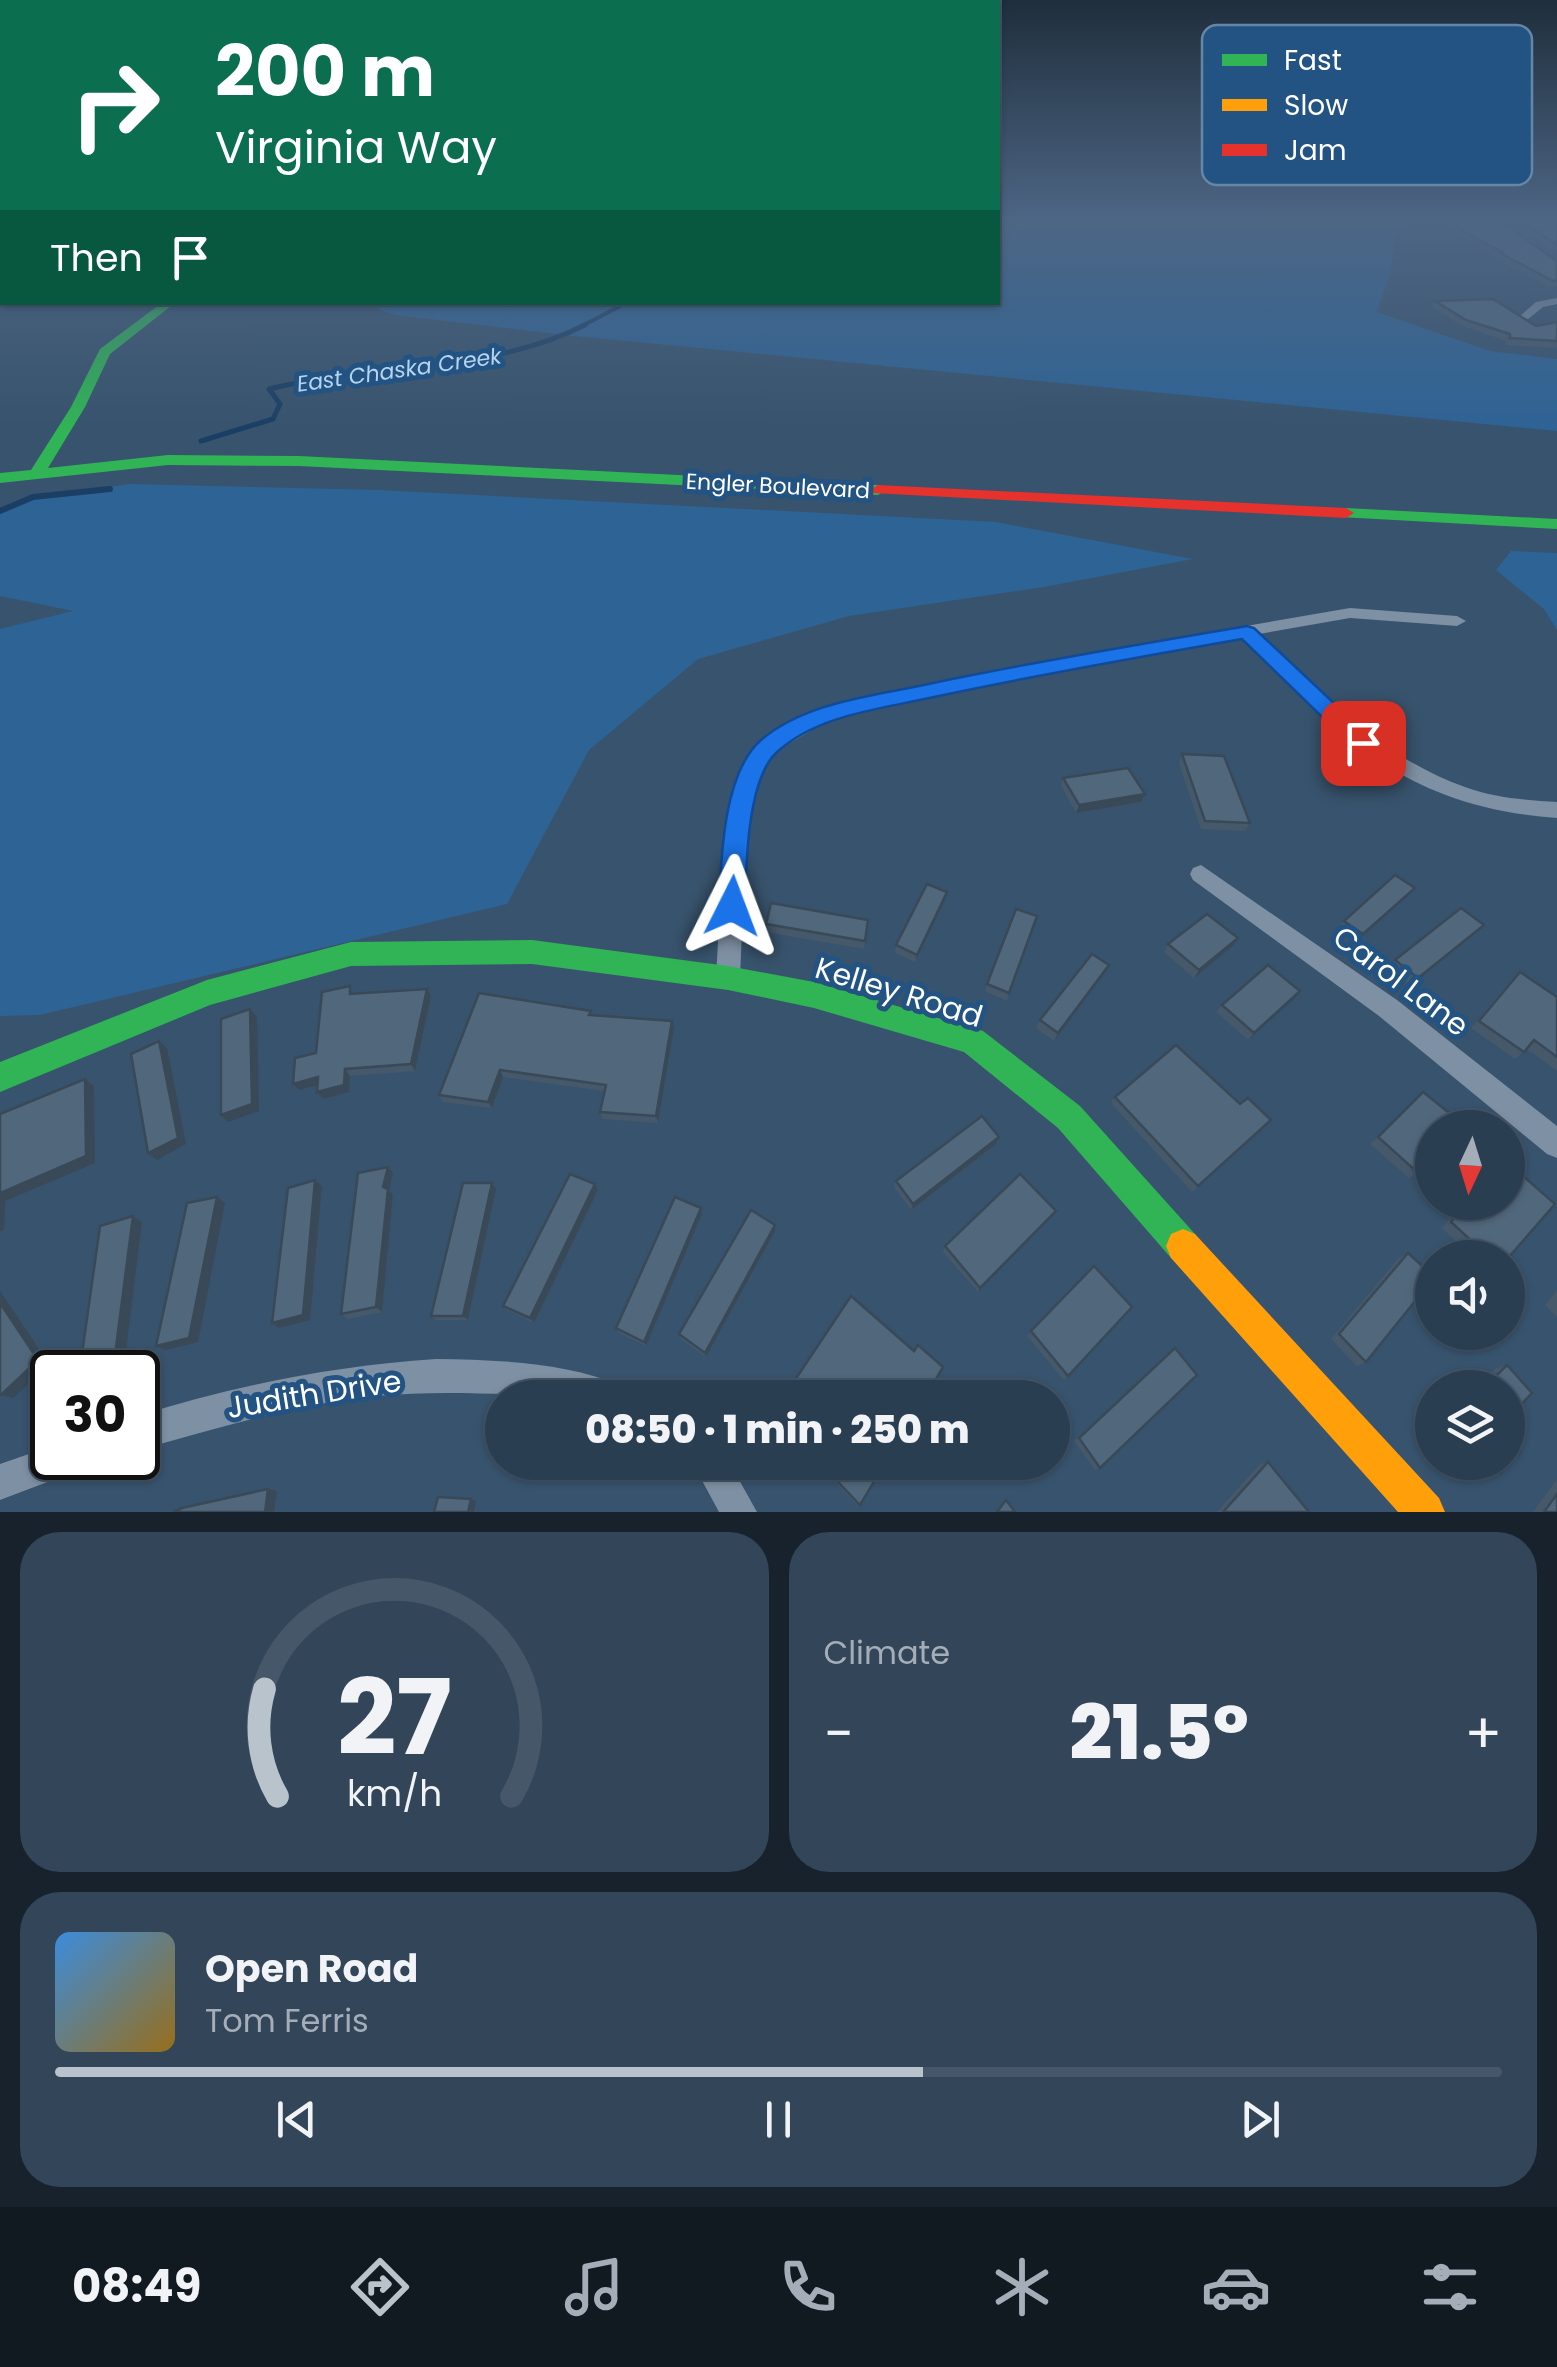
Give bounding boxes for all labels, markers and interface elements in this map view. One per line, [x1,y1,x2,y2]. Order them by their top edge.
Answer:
text: 200 m [215,22,435,121]
legend [1202,25,1532,185]
icon: right [50,40,180,170]
text: Fast [1284,41,1342,80]
text: Slow [1284,86,1348,125]
text: Virginia Way [215,116,497,179]
text: Jam [1284,131,1347,170]
icon: arrive [163,230,218,285]
text: Then [50,231,143,284]
water label: East Chaska Creek [295,340,505,400]
street label: Engler Boulevard [685,466,871,506]
pin [1321,701,1406,786]
icon: arrive [1336,716,1391,771]
position arrow [680,854,784,958]
street label: Carol Lane [1324,916,1478,1046]
street label: Kelley Road [810,946,988,1038]
north arrow [1415,1110,1525,1220]
map controls [1415,1110,1525,1480]
button: sound [1415,1240,1525,1350]
speed limit sign: 30 [30,1350,160,1480]
street label: Judith Drive [224,1359,404,1429]
button: layers [1415,1370,1525,1480]
text: 08:50 · 1 min · 250 m [585,1403,970,1456]
text: Climate [824,1630,950,1675]
text: 27 [337,1645,452,1790]
text: 21.5° [1069,1680,1249,1785]
text: − [824,1695,854,1772]
text: + [1464,1695,1502,1772]
text: km/h [347,1768,442,1819]
text: Open Road [205,1942,418,1995]
text: Tom Ferris [205,1998,369,2043]
icon: previous [269,2092,324,2147]
icon: pause [751,2092,806,2147]
icon: next [1233,2092,1288,2147]
icon: directions [345,2252,415,2322]
icon: music [559,2252,629,2322]
icon: phone [773,2252,843,2322]
icon: climate [987,2252,1057,2322]
icon: car [1201,2252,1271,2322]
icon: filters [1415,2252,1485,2322]
text: 08:49 [72,2255,201,2318]

